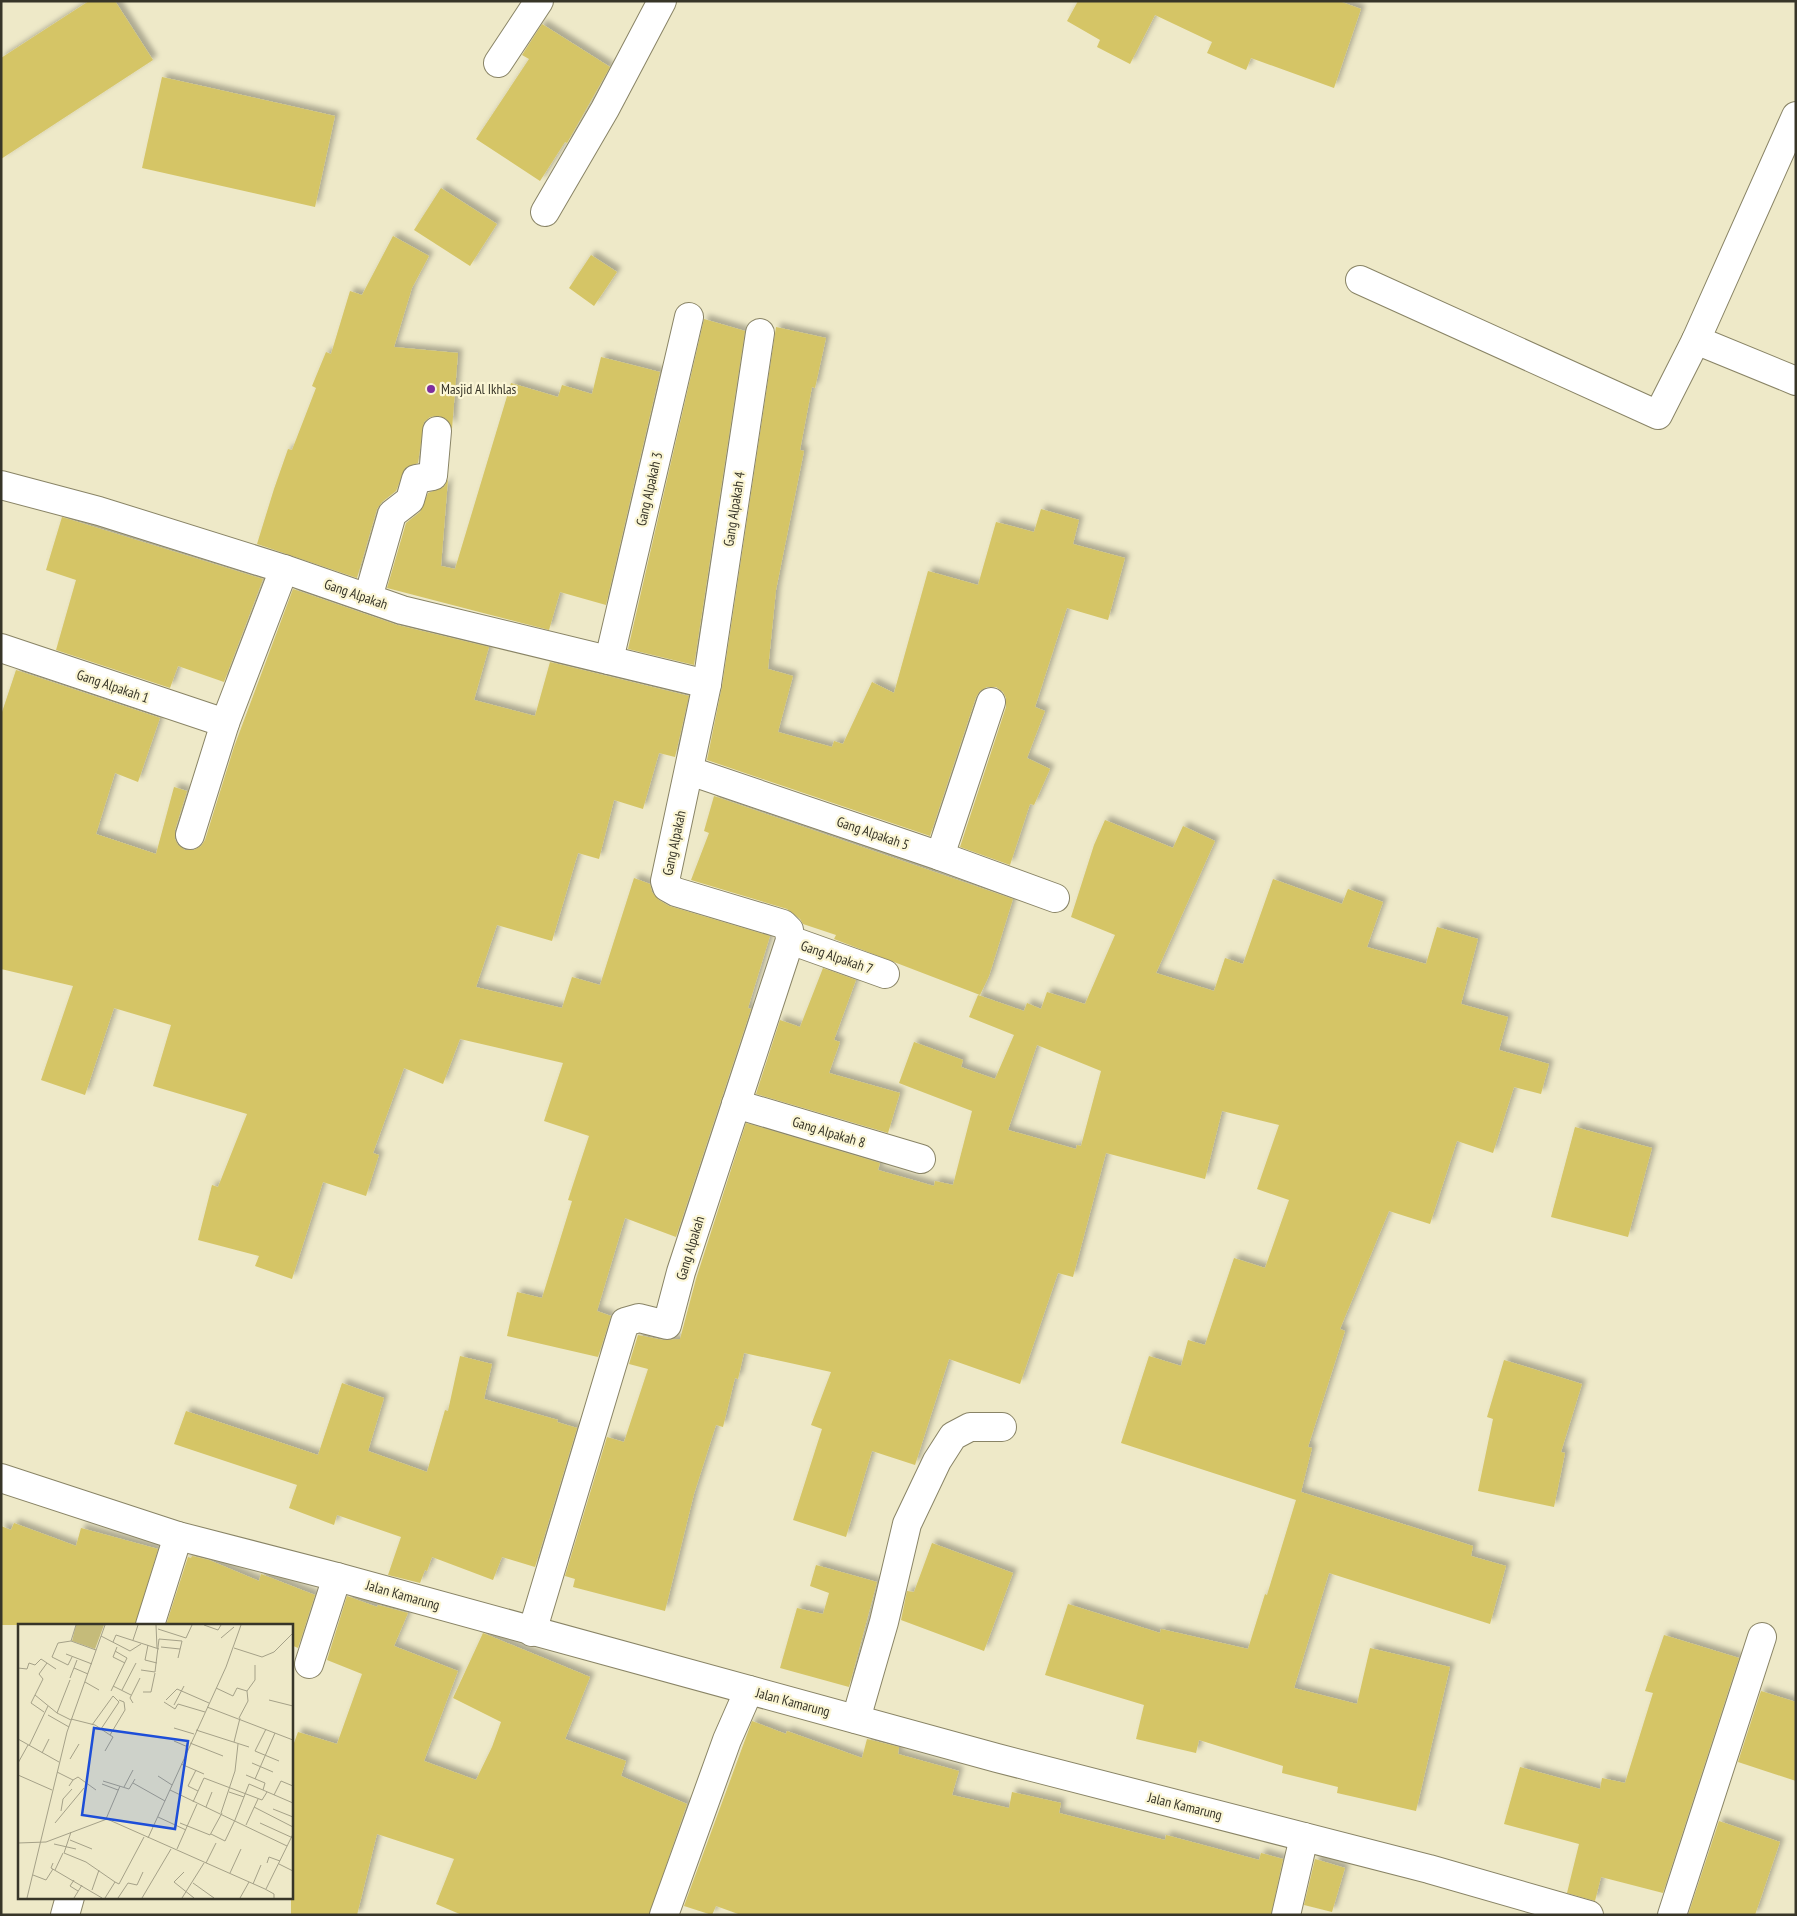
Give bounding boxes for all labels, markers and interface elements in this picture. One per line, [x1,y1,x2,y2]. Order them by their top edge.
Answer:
place label: Masjid Al Ikhlas [441,380,517,398]
marker: Masjid Al Ikhlas [425,383,437,395]
street label: Gang Alpakah 3 [632,450,666,528]
street label: Gang Alpakah 4 [719,470,749,548]
street label: Gang Alpakah [322,575,390,613]
street label: Gang Alpakah 1 [74,665,152,707]
street label: Gang Alpakah [658,809,690,877]
street label: Gang Alpakah 5 [834,812,912,854]
street label: Gang Alpakah 7 [798,936,876,978]
street label: Gang Alpakah 8 [790,1112,868,1152]
street label: Gang Alpakah [672,1214,708,1282]
street label: Jalan Kamarung [363,1576,442,1614]
inset map [18,1624,292,1898]
street label: Jalan Kamarung [753,1683,832,1721]
street label: Jalan Kamarung [1145,1788,1224,1824]

